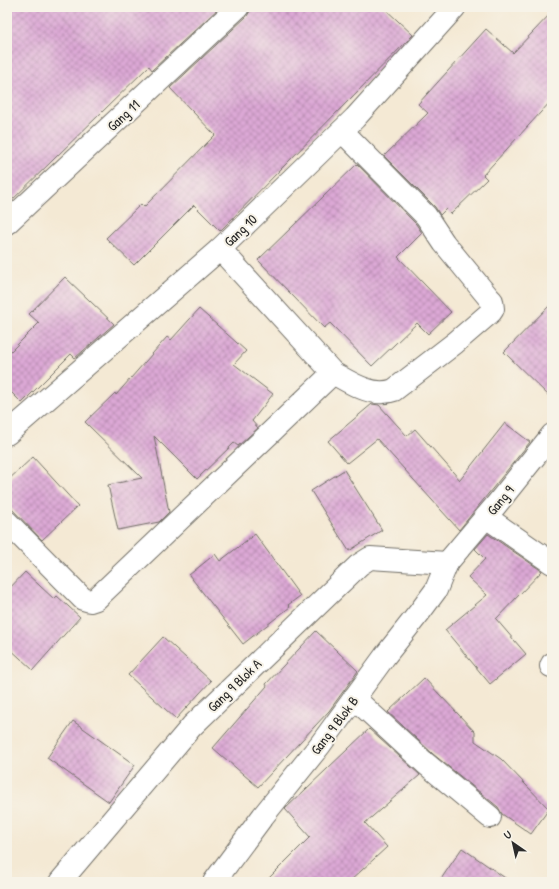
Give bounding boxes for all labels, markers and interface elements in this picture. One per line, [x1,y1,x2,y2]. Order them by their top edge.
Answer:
street label: Gang 11 [103,95,144,136]
street label: Gang 10 [219,210,261,251]
street label: Gang 9 [482,481,519,519]
street label: Gang 9 Blok A [203,654,266,716]
street label: Gang 9 Blok B [306,692,363,759]
north arrow [493,823,533,863]
text: U [501,827,514,842]

